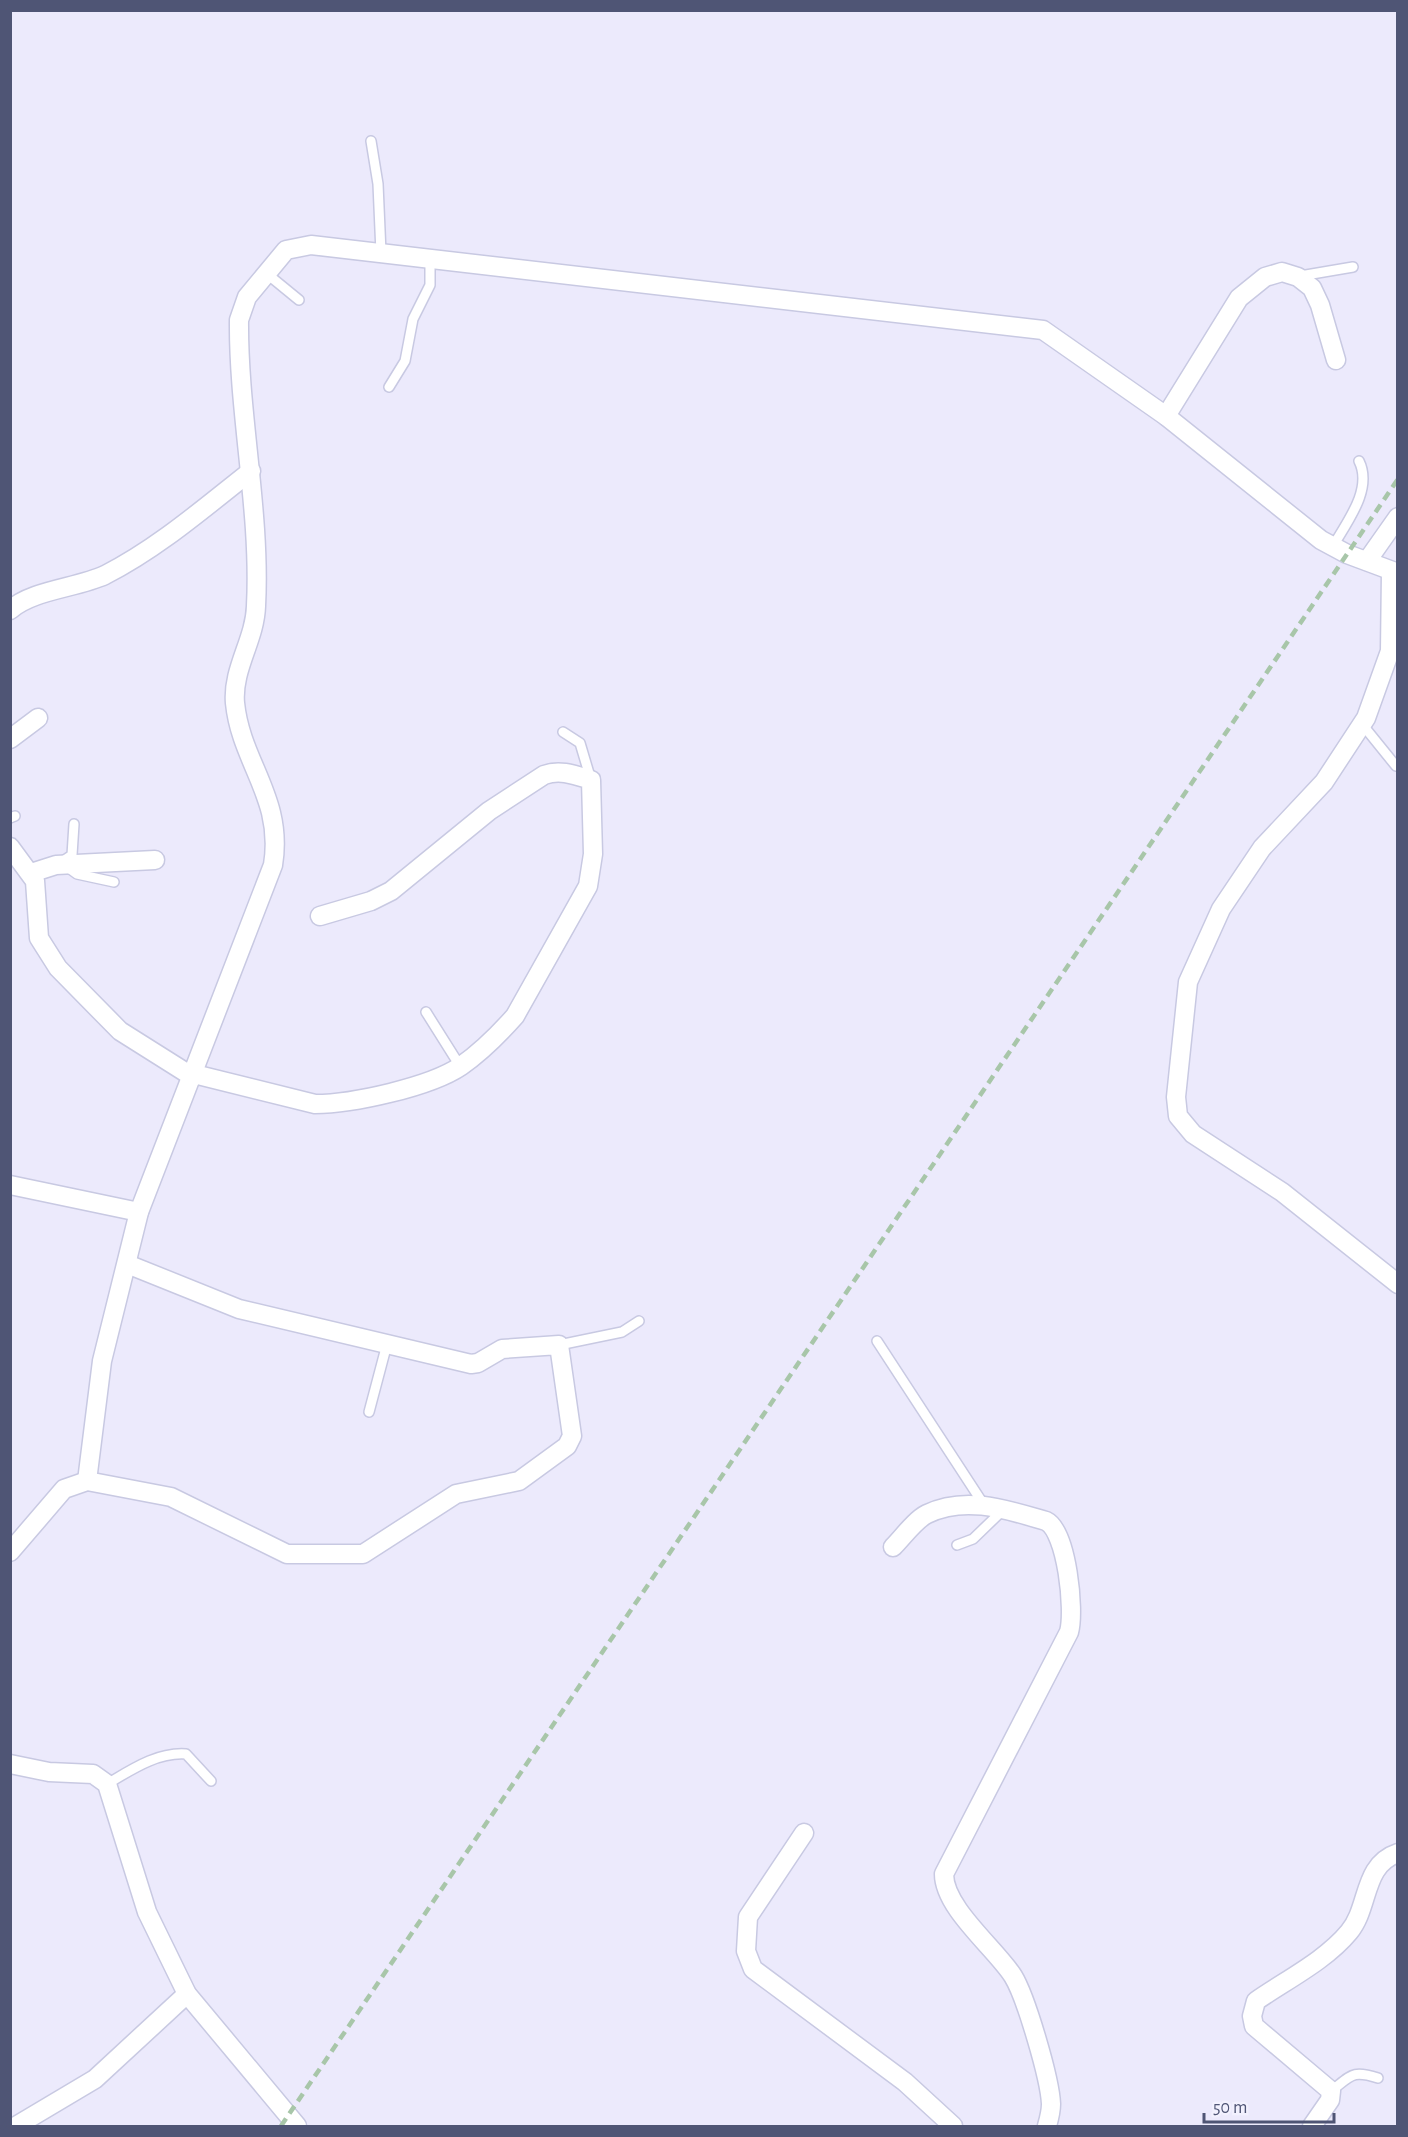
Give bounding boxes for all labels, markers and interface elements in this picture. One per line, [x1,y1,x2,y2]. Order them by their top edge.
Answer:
scale bar [1204,2086,1334,2124]
text: 50 m [1213,2099,1247,2117]

